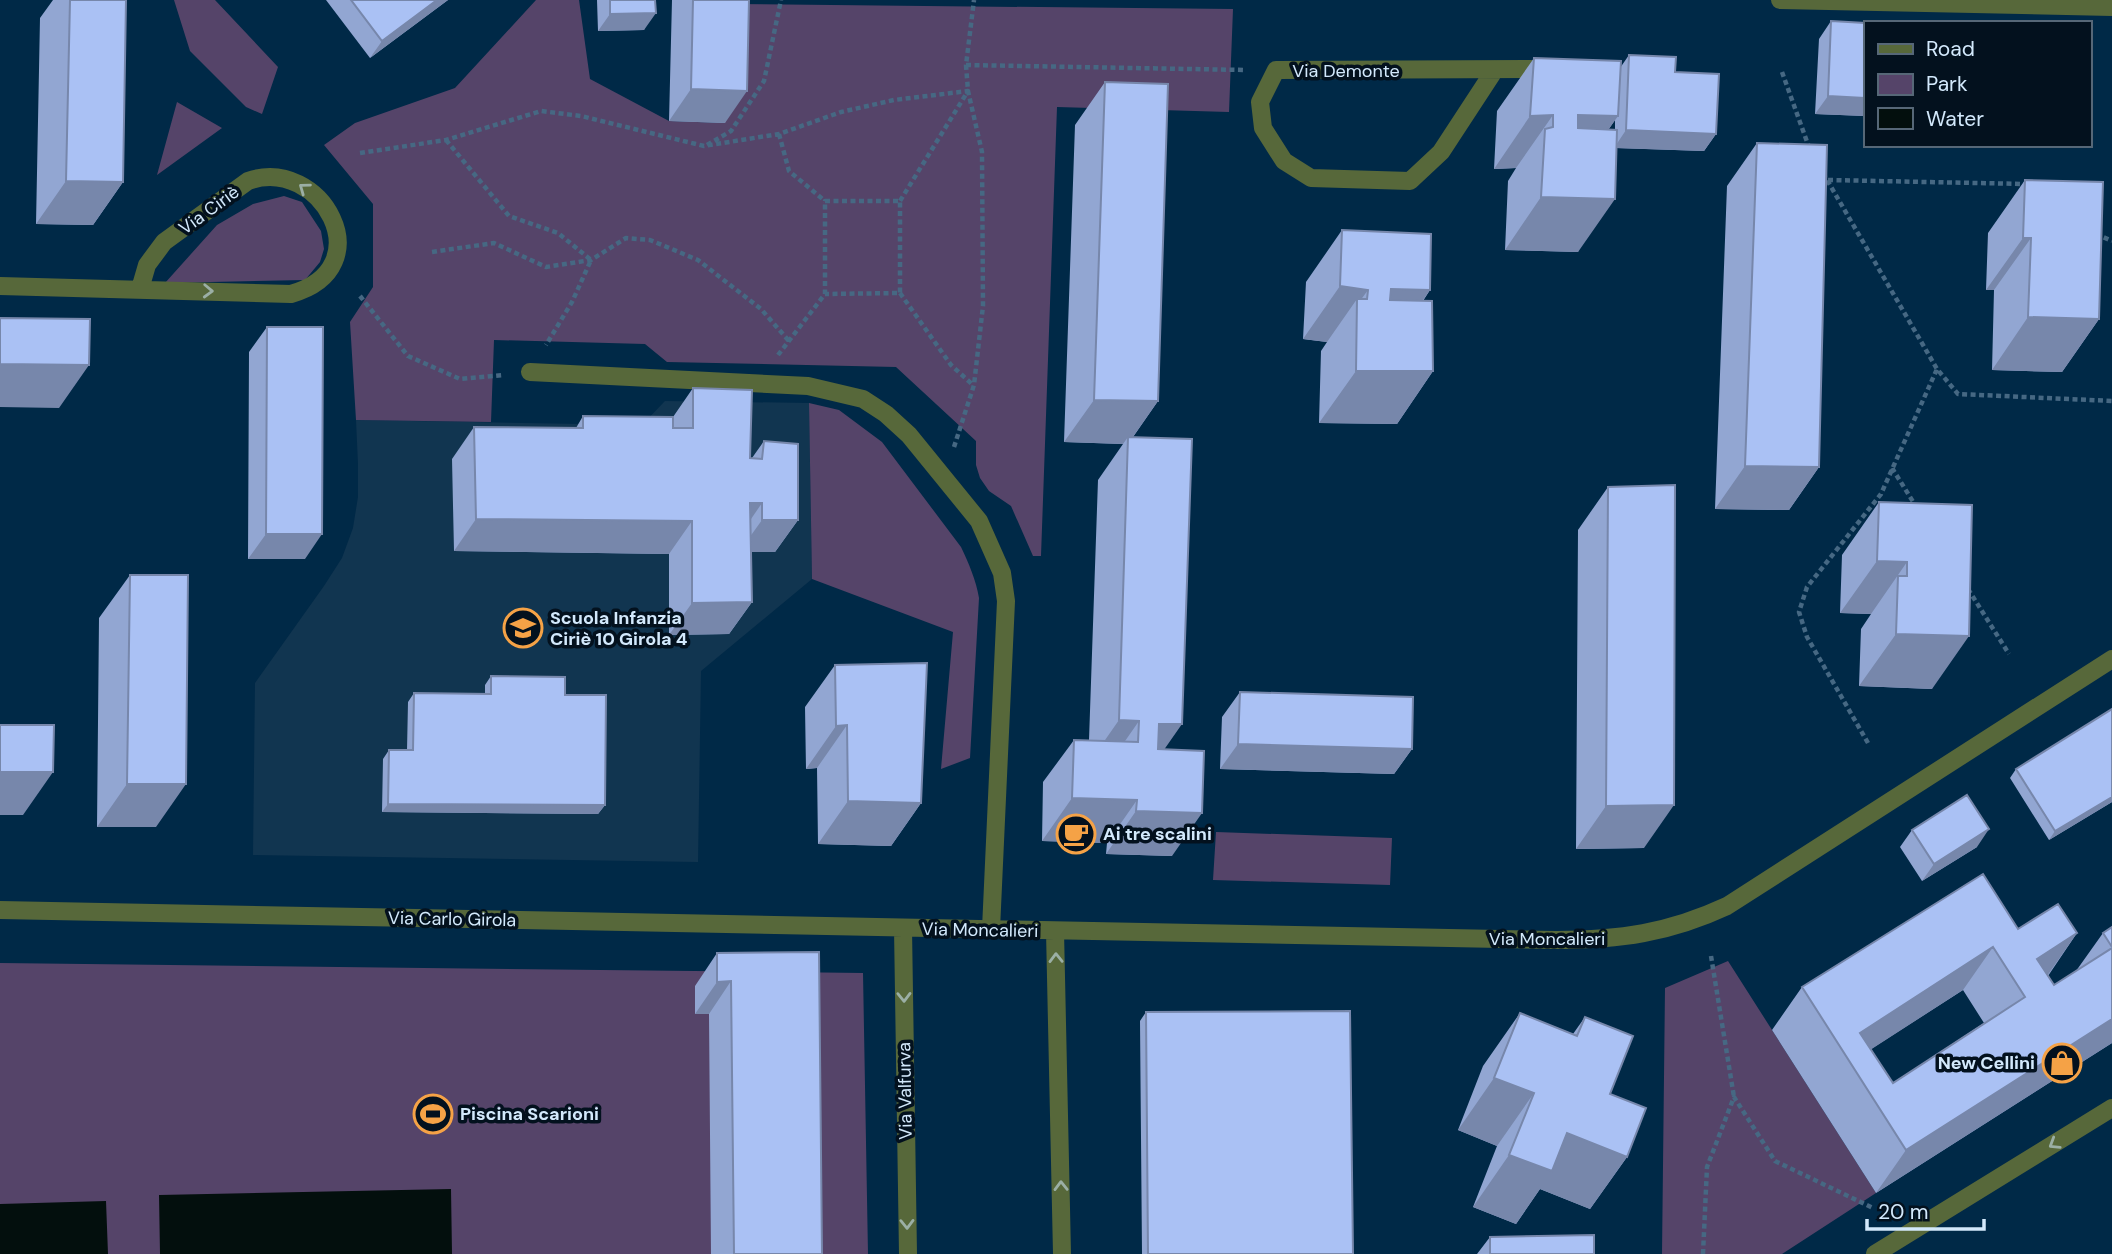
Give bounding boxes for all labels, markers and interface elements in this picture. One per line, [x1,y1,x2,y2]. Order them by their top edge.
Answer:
legend [1864,21,2091,147]
text: Road [1926,35,1975,63]
street label: Via Demonte [1292,59,1400,83]
text: Park [1926,70,1968,98]
text: Water [1926,105,1984,133]
street label: Via Ciriè [174,180,244,240]
one-way arrow [299,184,311,196]
one-way arrow [203,284,214,299]
place label: Scuola Infanzia Ciriè 10 Girola 4 [550,606,688,651]
school or university icon: Scuola Infanzia Ciriè 10 Girola 4 [502,607,544,649]
cafe icon: Ai tre scalini [1055,813,1097,855]
place label: Ai tre scalini [1103,822,1212,846]
street label: Via Carlo Girola [388,906,516,932]
street label: Via Moncalieri [921,917,1039,943]
street label: Via Moncalieri [1489,927,1605,951]
one-way arrow [1048,953,1063,964]
one-way arrow [896,992,912,1002]
street label: Via Valfurva [892,1042,918,1140]
shop icon: New Cellini [2041,1042,2083,1084]
place label: New Cellini [1938,1051,2035,1075]
sports icon: Piscina Scarioni [412,1093,454,1135]
place label: Piscina Scarioni [460,1102,599,1126]
one-way arrow [2048,1136,2061,1149]
one-way arrow [1053,1180,1068,1191]
scale bar [1867,1188,1984,1232]
text: 20 m [1878,1198,1929,1226]
one-way arrow [899,1219,915,1230]

